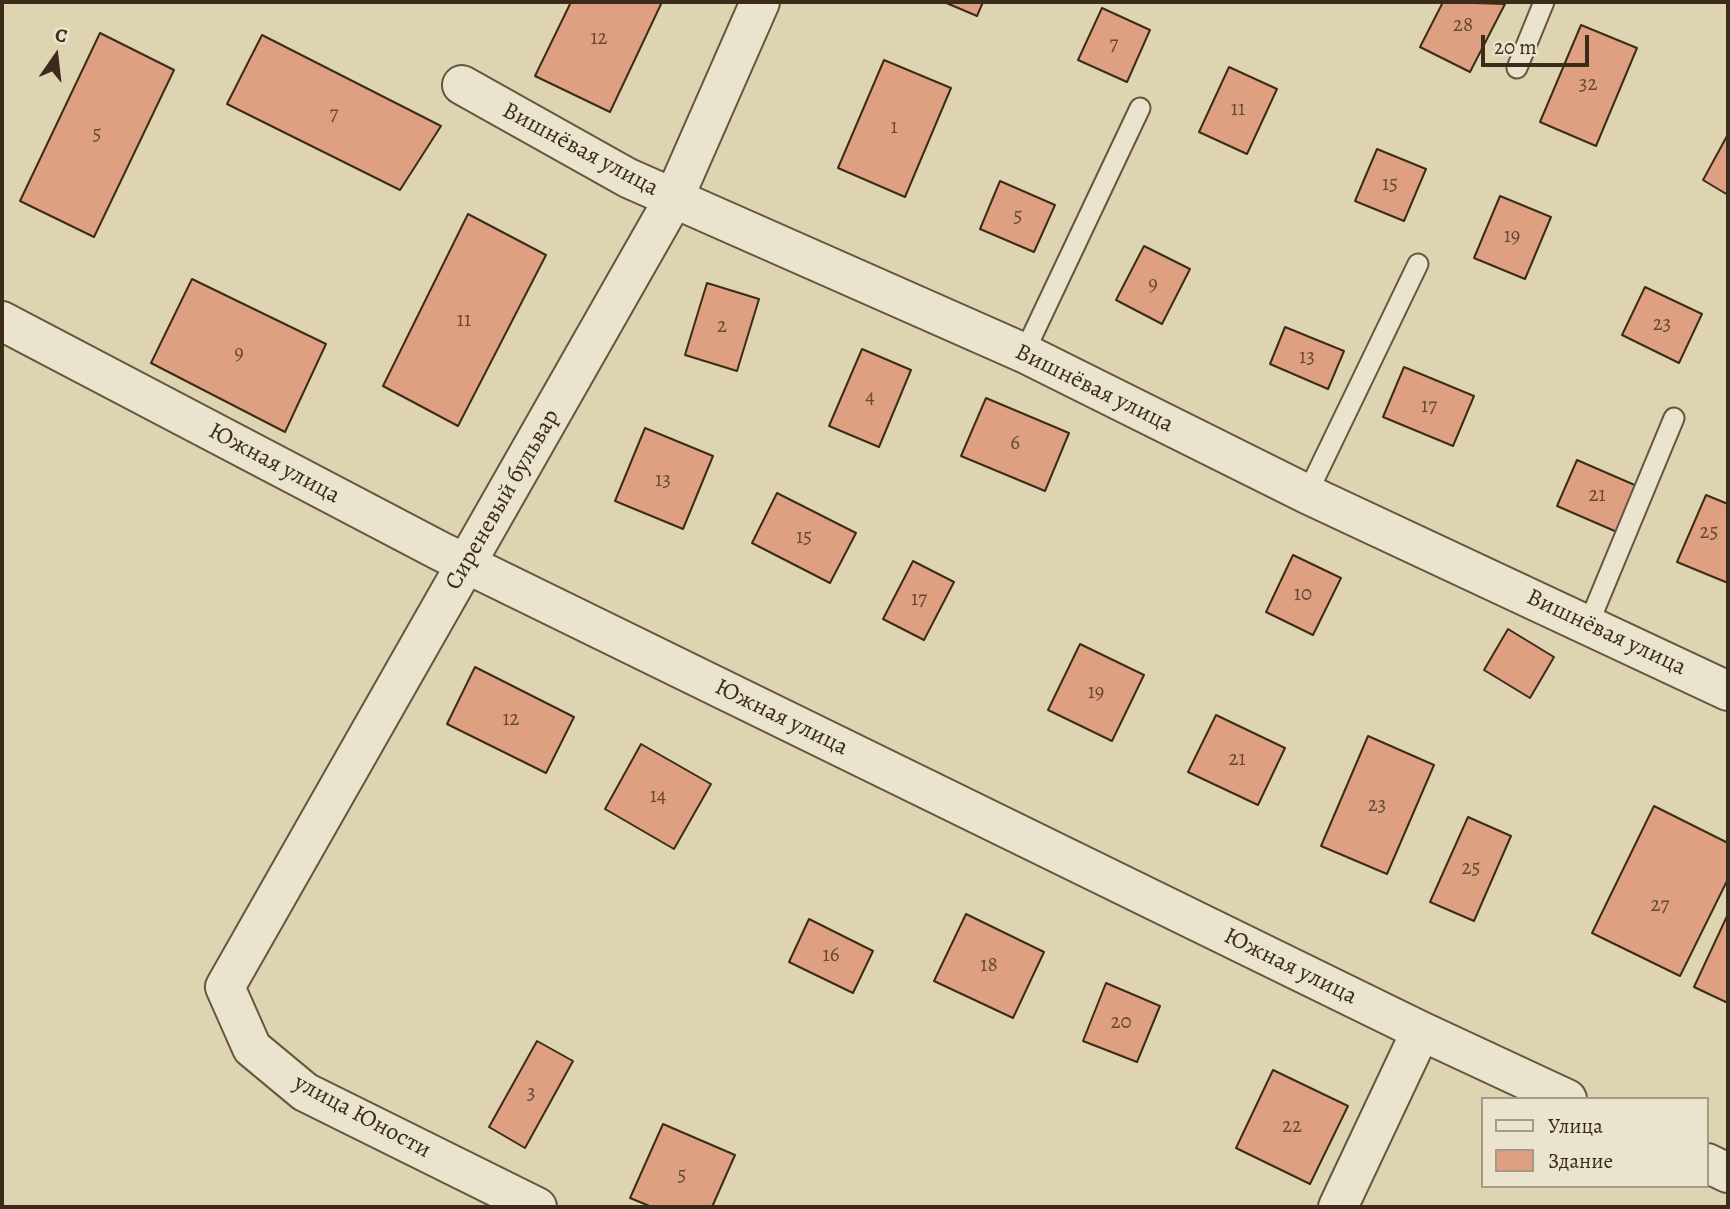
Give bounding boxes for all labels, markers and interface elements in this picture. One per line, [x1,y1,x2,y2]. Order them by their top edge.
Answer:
house number: 28 [1453,13,1473,39]
north arrow [21,21,91,91]
scale bar [1485,21,1594,65]
text: С [52,22,70,50]
house number: 12 [590,26,608,52]
house number: 7 [1110,32,1118,58]
text: 20 m [1494,33,1537,61]
house number: 32 [1579,72,1597,98]
street label: Вишнёвая улица [497,97,663,203]
house number: 11 [1231,97,1245,123]
house number: 7 [330,102,338,128]
house number: 1 [890,115,898,141]
house number: 5 [92,122,102,148]
house number: 15 [1382,172,1398,198]
house number: 5 [1013,204,1023,230]
house number: 19 [1504,224,1520,250]
house number: 9 [1148,272,1158,298]
house number: 11 [457,308,471,334]
house number: 23 [1653,312,1671,338]
house number: 2 [717,314,727,340]
street label: Вишнёвая улица [1010,338,1178,440]
house number: 9 [234,341,244,367]
house number: 13 [1299,345,1315,371]
house number: 4 [865,385,875,411]
house number: 17 [1421,394,1437,420]
street label: Сиреневый бульвар [440,405,566,595]
street label: Южная улица [203,417,345,511]
house number: 6 [1010,431,1020,457]
house number: 13 [655,468,671,494]
house number: 21 [1588,483,1606,509]
house number: 25 [1699,520,1719,546]
house number: 15 [796,525,812,551]
house number: 10 [1294,582,1312,608]
street label: Вишнёвая улица [1522,583,1690,683]
house number: 17 [911,587,927,613]
street label: Южная улица [710,673,852,763]
house number: 19 [1088,680,1104,706]
house number: 12 [502,707,520,733]
house number: 21 [1228,747,1246,773]
house number: 14 [650,784,666,810]
house number: 23 [1368,793,1386,819]
house number: 25 [1461,856,1481,882]
house number: 27 [1651,893,1669,919]
street label: Южная улица [1219,922,1361,1012]
house number: 16 [823,943,839,969]
house number: 18 [980,953,998,979]
house number: 20 [1110,1010,1132,1036]
street label: улица Юности [288,1069,436,1165]
house number: 3 [527,1081,535,1107]
legend [1482,1097,1709,1188]
text: Улица [1548,1112,1603,1140]
house number: 22 [1282,1114,1302,1140]
text: Здание [1548,1147,1613,1175]
house number: 5 [677,1163,687,1189]

